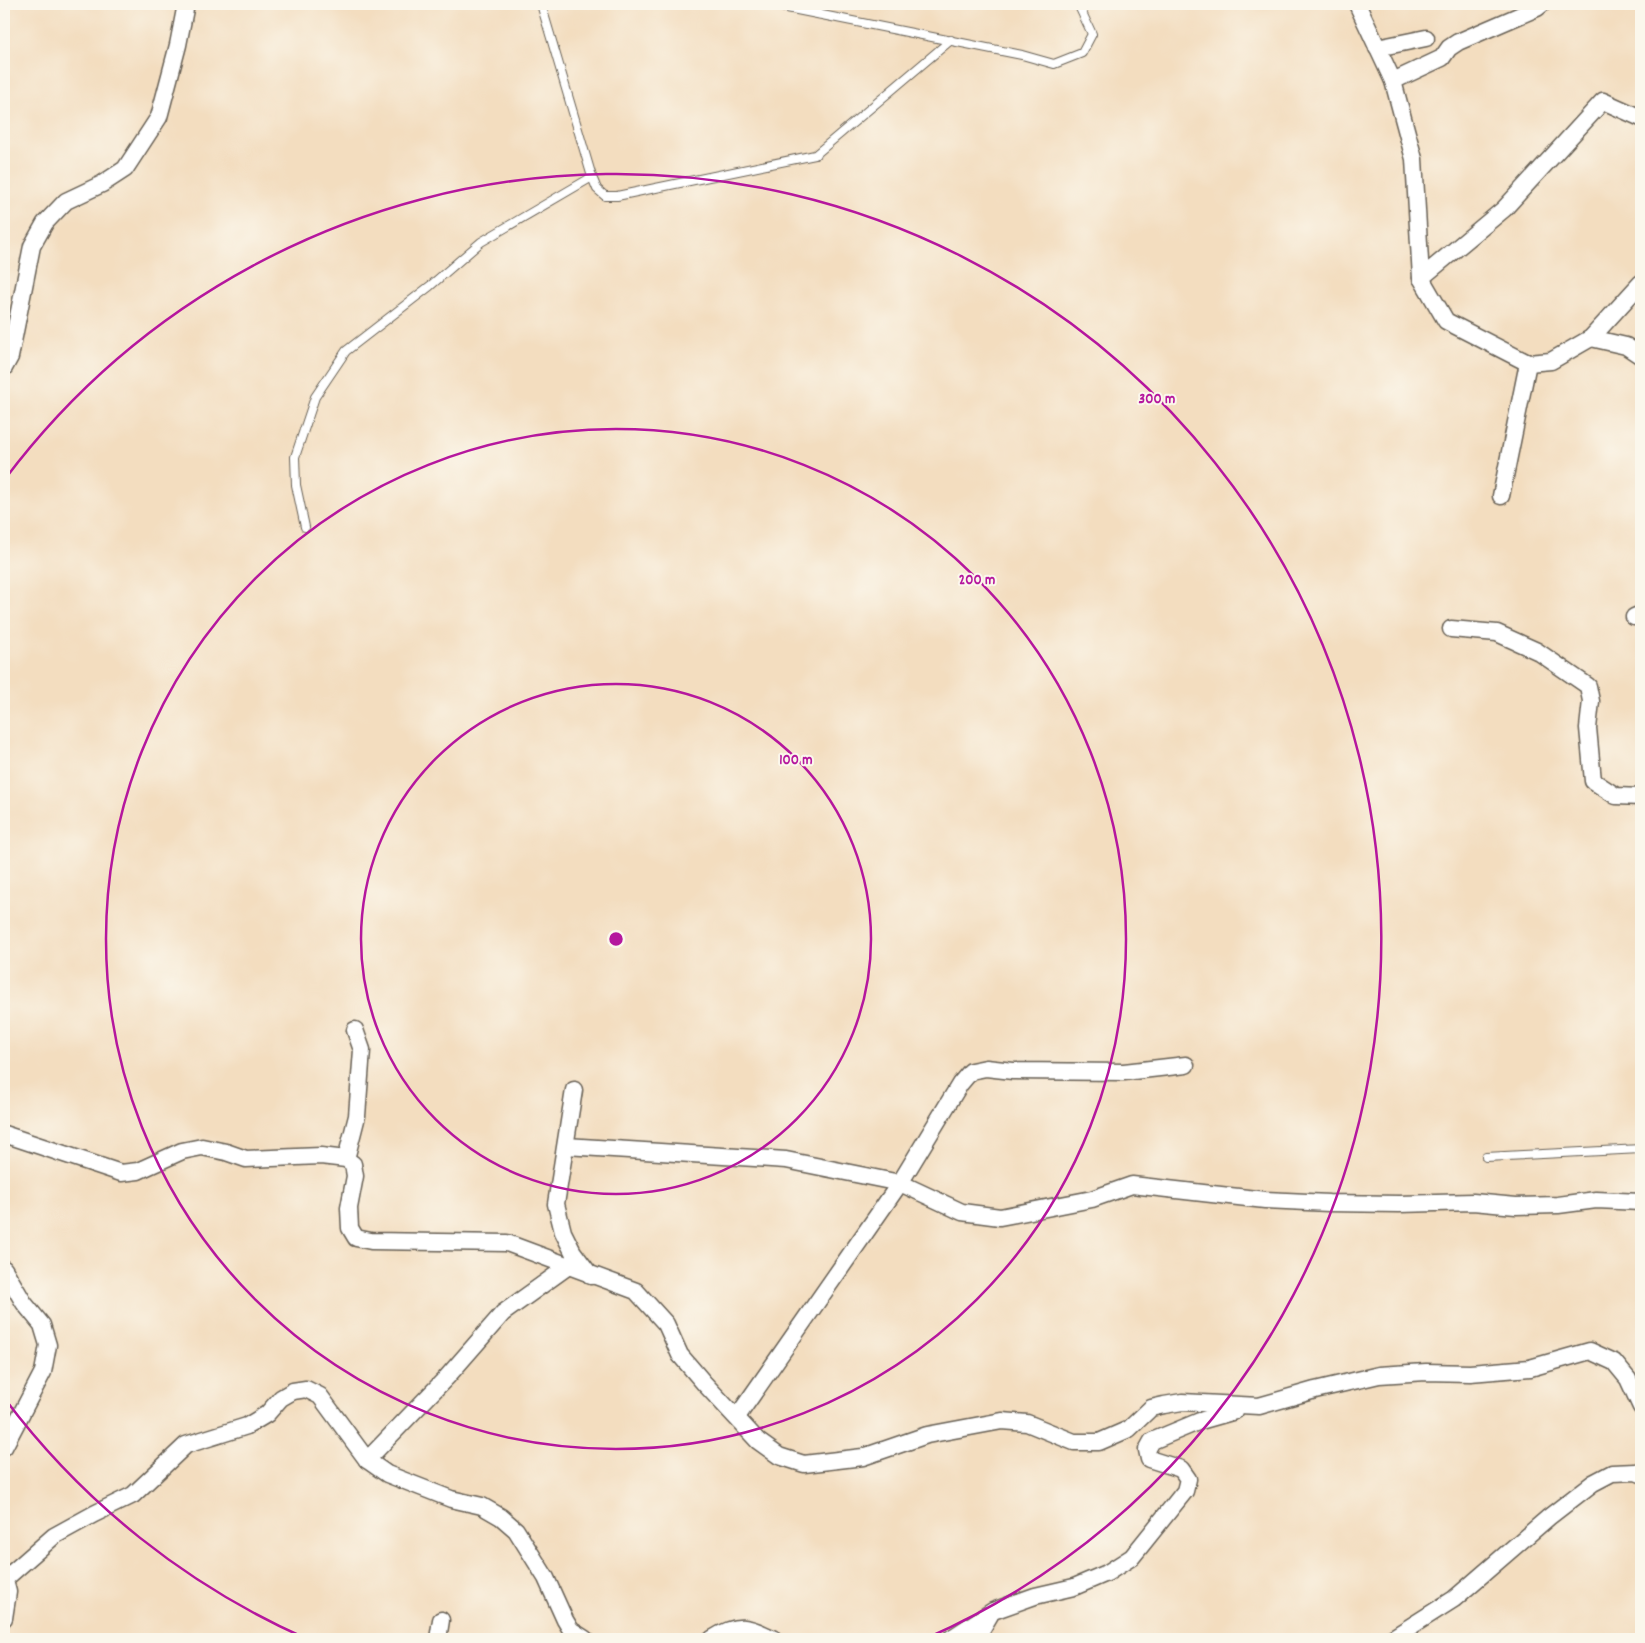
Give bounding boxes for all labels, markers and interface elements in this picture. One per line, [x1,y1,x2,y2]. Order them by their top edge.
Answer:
text: 300 m [1139,389,1175,411]
text: 200 m [959,570,995,592]
text: 100 m [779,750,813,772]
centre of rings [607,930,625,948]

